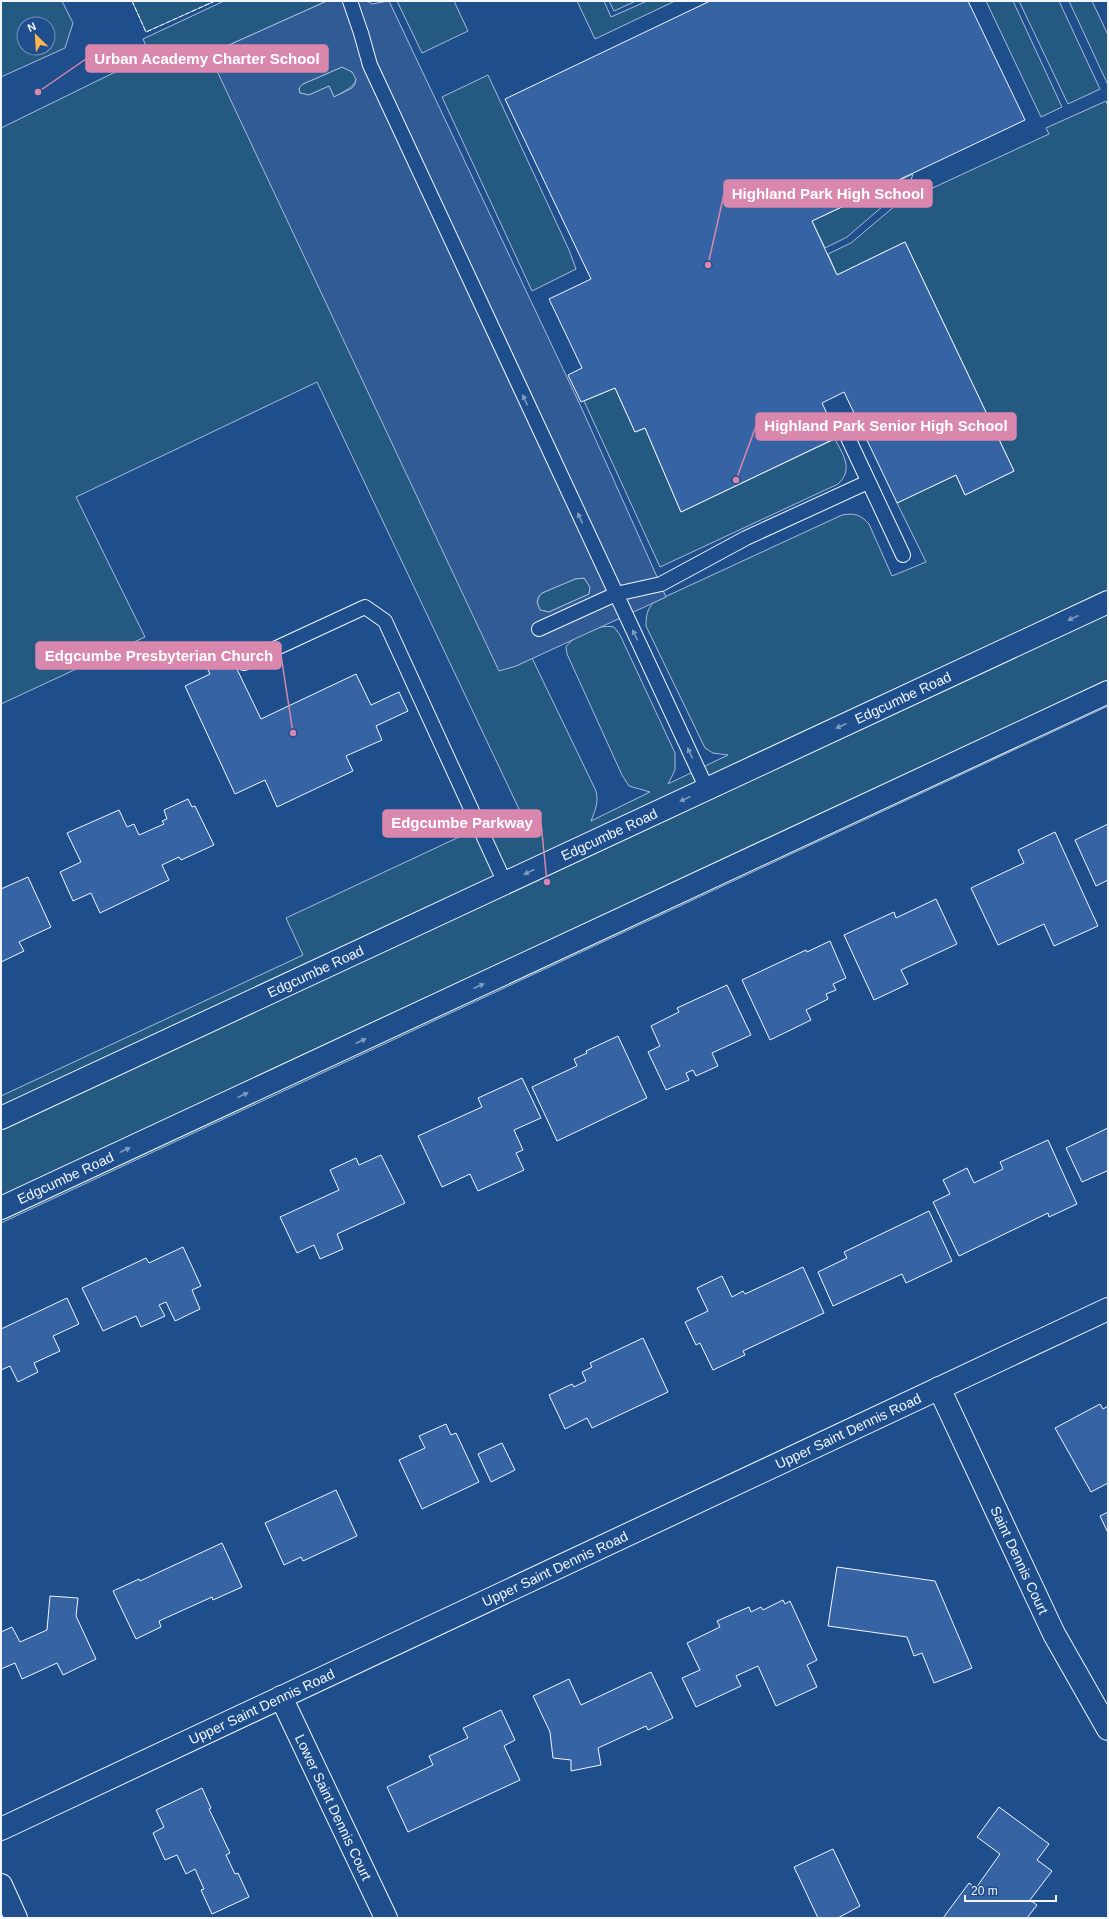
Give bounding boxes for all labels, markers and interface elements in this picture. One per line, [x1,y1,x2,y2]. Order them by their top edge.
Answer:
north arrow [16,16,56,56]
text: N [26,20,38,34]
callout: Urban Academy Charter School [86,45,328,72]
text: Urban Academy Charter School [94,50,320,67]
callout: Highland Park High School [724,180,932,207]
text: Highland Park High School [732,185,924,202]
one-way arrow [522,394,528,405]
callout: Highland Park Senior High School [756,413,1016,440]
text: Highland Park Senior High School [764,417,1008,434]
one-way arrow [577,512,583,523]
one-way arrow [1067,615,1078,621]
one-way arrow [632,630,638,641]
callout: Edgcumbe Presbyterian Church [36,642,281,669]
text: Edgcumbe Presbyterian Church [45,647,273,664]
street label: Edgcumbe Road [852,668,954,727]
one-way arrow [835,723,846,729]
one-way arrow [687,748,693,759]
one-way arrow [679,796,690,802]
street label: Edgcumbe Road [558,805,660,864]
callout: Edgcumbe Parkway [383,810,541,837]
text: Edgcumbe Parkway [391,814,534,831]
one-way arrow [522,869,534,875]
street label: Edgcumbe Road [265,942,366,1001]
one-way arrow [473,983,484,989]
one-way arrow [355,1038,367,1044]
one-way arrow [237,1092,249,1099]
one-way arrow [120,1147,131,1153]
street label: Edgcumbe Road [15,1149,116,1207]
street label: Upper Saint Dennis Road [773,1390,924,1472]
street label: Saint Dennis Court [987,1503,1052,1617]
street label: Upper Saint Dennis Road [480,1528,630,1610]
street label: Upper Saint Dennis Road [186,1666,337,1748]
street label: Lower Saint Dennis Court [292,1732,375,1883]
scale bar [965,1877,1056,1903]
text: 20 m [971,1884,998,1898]

